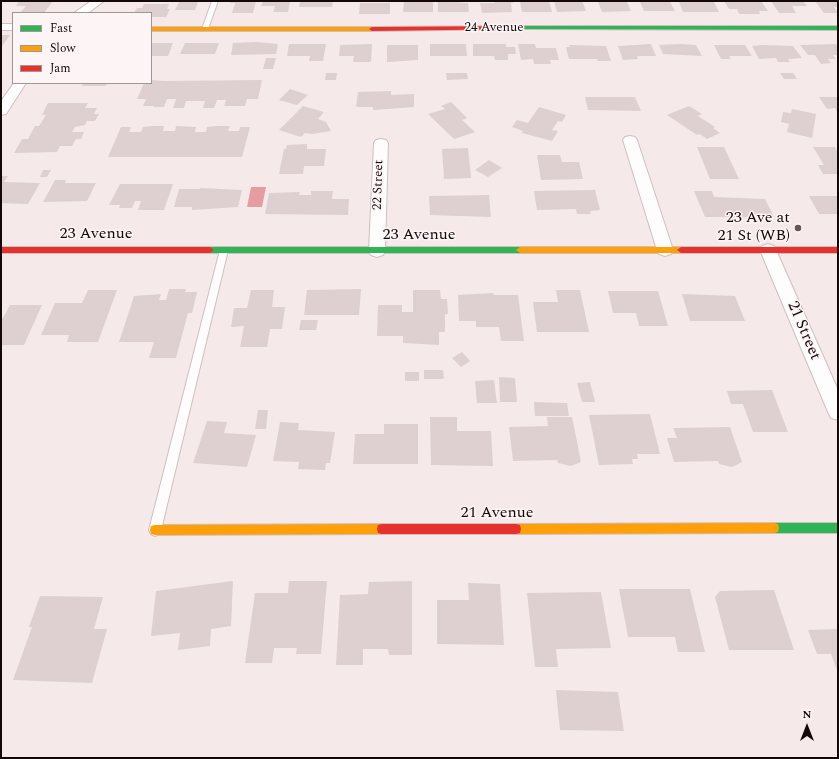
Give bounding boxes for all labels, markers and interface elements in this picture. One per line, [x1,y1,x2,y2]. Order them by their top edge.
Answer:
legend [12,12,152,84]
text: Fast [50,19,72,38]
street label: 24 Avenue [464,20,524,36]
text: Slow [50,39,75,58]
text: Jam [50,59,71,78]
street label: 22 Street [370,160,388,210]
place label: 23 Ave at 21 St (WB) [717,209,790,247]
marker: 23 Ave at 21 St (WB) [793,223,803,233]
street label: 23 Avenue [60,225,132,245]
street label: 23 Avenue [383,226,455,246]
street label: 21 Street [782,299,824,363]
street label: 21 Avenue [461,504,533,524]
text: N [803,706,811,723]
north arrow [787,707,827,747]

